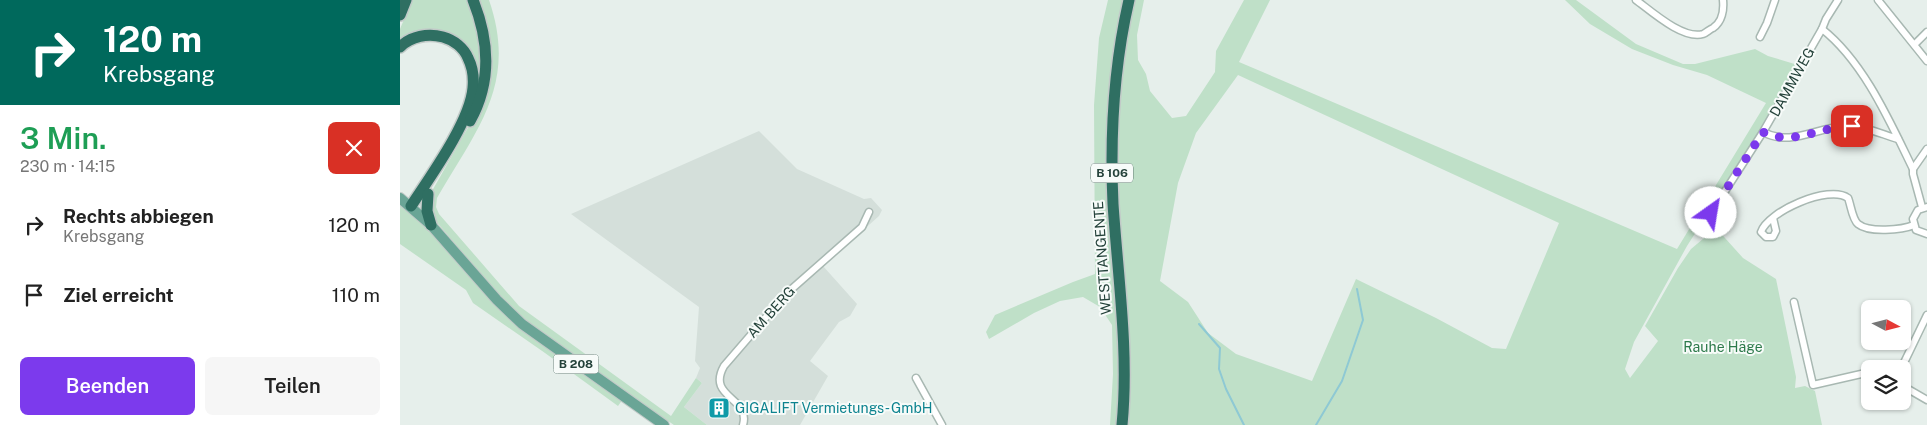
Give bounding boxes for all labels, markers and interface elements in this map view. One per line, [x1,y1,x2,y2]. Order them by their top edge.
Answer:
text: 120 m [103,19,202,60]
icon: right [20,20,85,85]
street label: DAMMWEG [1767,45,1817,119]
text: Krebsgang [103,61,215,87]
pin [1831,105,1873,147]
icon: arrive [1838,112,1866,140]
text: 3 Min. [20,120,107,156]
button: close [328,122,380,174]
text: 230 m · 14:15 [20,157,115,176]
road number: B 106 [1091,164,1133,182]
position arrow [1684,186,1736,238]
street label: WESTTANGENTE [1090,201,1114,315]
text: Rechts abbiegen [63,205,214,227]
icon: right [20,211,48,239]
text: 120 m [328,214,380,236]
text: Krebsgang [63,227,144,246]
icon: arrive [20,281,48,309]
street label: AM BERG [744,283,798,341]
text: Ziel erreicht [63,284,174,306]
text: 110 m [332,284,380,306]
north arrow [1861,300,1911,350]
map controls [1861,300,1911,410]
park label: Rauhe Häge [1683,339,1763,355]
road number: B 208 [554,354,598,374]
button: Beenden [20,357,195,415]
button: Teilen [205,357,380,415]
button: layers [1861,360,1911,410]
building icon: GIGALIFT Vermietungs- GmbH [707,396,731,420]
place label: GIGALIFT Vermietungs- GmbH [735,400,932,416]

